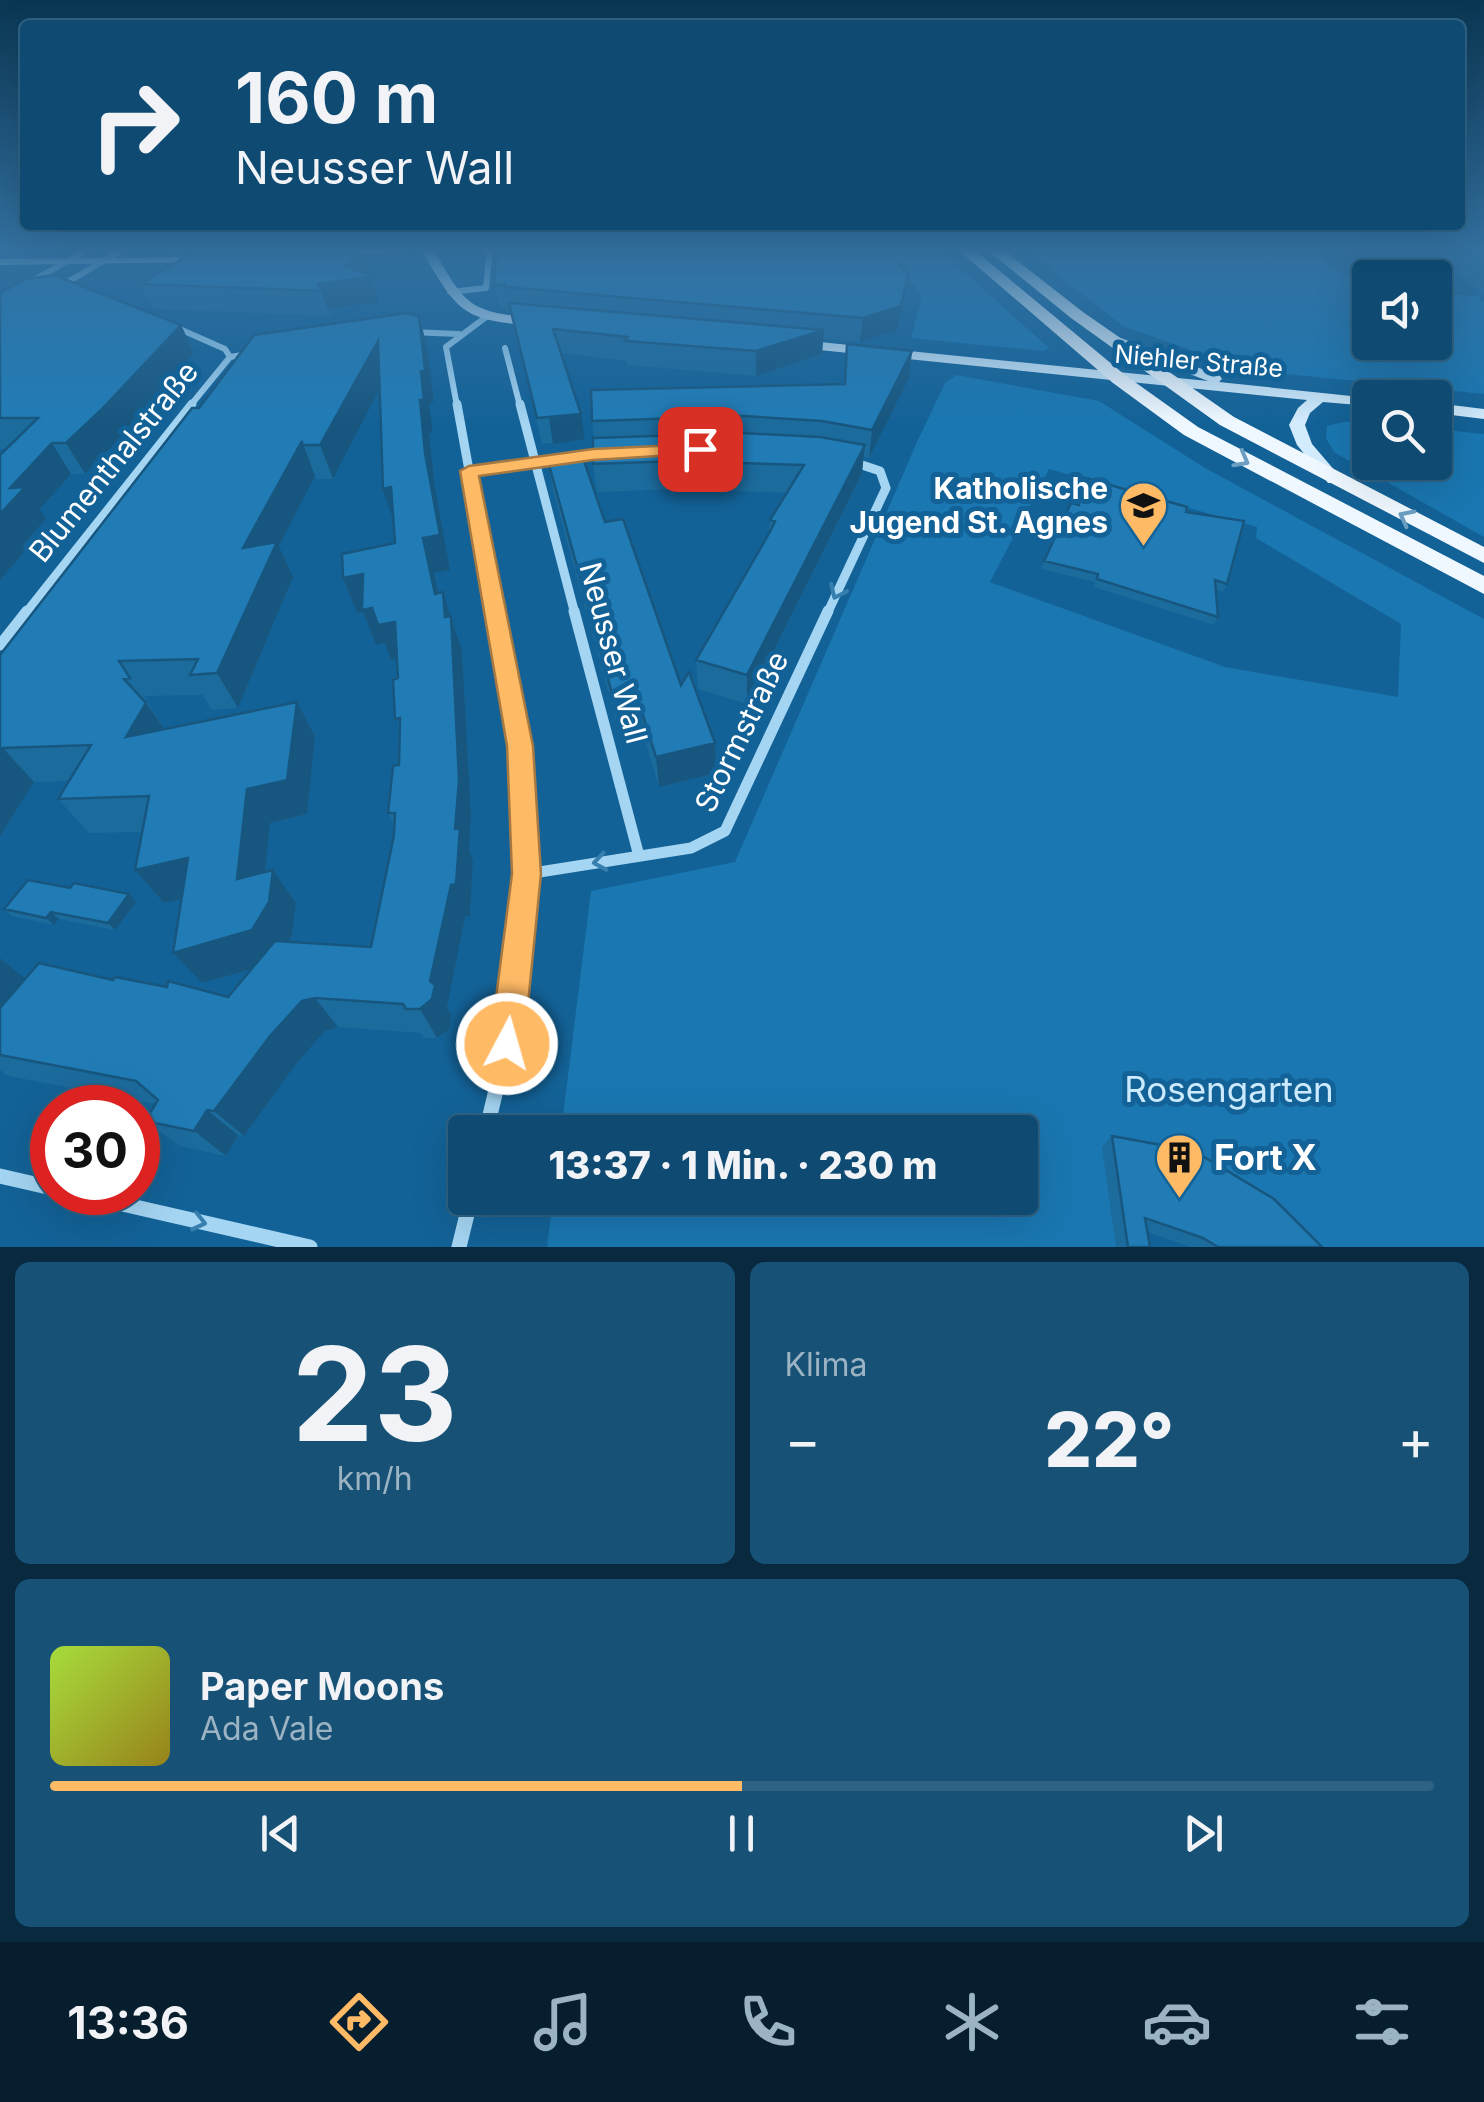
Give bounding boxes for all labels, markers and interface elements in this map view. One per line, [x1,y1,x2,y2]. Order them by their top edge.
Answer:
text: 160 m [235,55,438,140]
icon: right [70,60,200,190]
text: Neusser Wall [235,140,514,195]
map controls [1352,260,1452,480]
button: sound [1352,260,1452,360]
street label: Niehler Straße [1114,339,1284,383]
street label: Blumenthalstraße [21,354,205,569]
button: search [1352,380,1452,480]
pin [658,407,743,492]
icon: arrive [673,422,728,477]
one-way arrow [1231,448,1249,467]
place label: Katholische Jugend St. Agnes [849,470,1108,540]
school or university icon: Katholische Jugend St. Agnes [1117,480,1169,548]
one-way arrow [1399,510,1417,529]
street label: Neusser Wall [572,558,655,747]
one-way arrow [830,582,850,600]
street label: Stormstraße [687,645,796,818]
one-way arrow [591,851,608,872]
position arrow [455,992,559,1096]
park label: Rosengarten [1124,1068,1334,1110]
speed limit sign: 30 [30,1085,160,1215]
building icon: Fort X [1153,1132,1205,1200]
place label: Fort X [1214,1136,1317,1178]
text: 13:37 · 1 Min. · 230 m [548,1142,938,1188]
one-way arrow [190,1210,207,1231]
text: 23 [292,1315,458,1472]
text: Klima [785,1345,868,1384]
text: 22° [1044,1394,1174,1485]
text: − [785,1407,821,1473]
text: + [1398,1407,1434,1473]
text: km/h [337,1459,413,1498]
text: Paper Moons [200,1663,444,1709]
text: Ada Vale [200,1709,333,1748]
icon: previous [253,1806,308,1861]
icon: pause [714,1806,769,1861]
icon: next [1176,1806,1231,1861]
icon: directions [324,1987,394,2057]
icon: music [528,1987,598,2057]
icon: phone [733,1987,803,2057]
icon: climate [937,1987,1007,2057]
icon: car [1142,1987,1212,2057]
icon: filters [1347,1987,1417,2057]
text: 13:36 [67,1995,189,2050]

